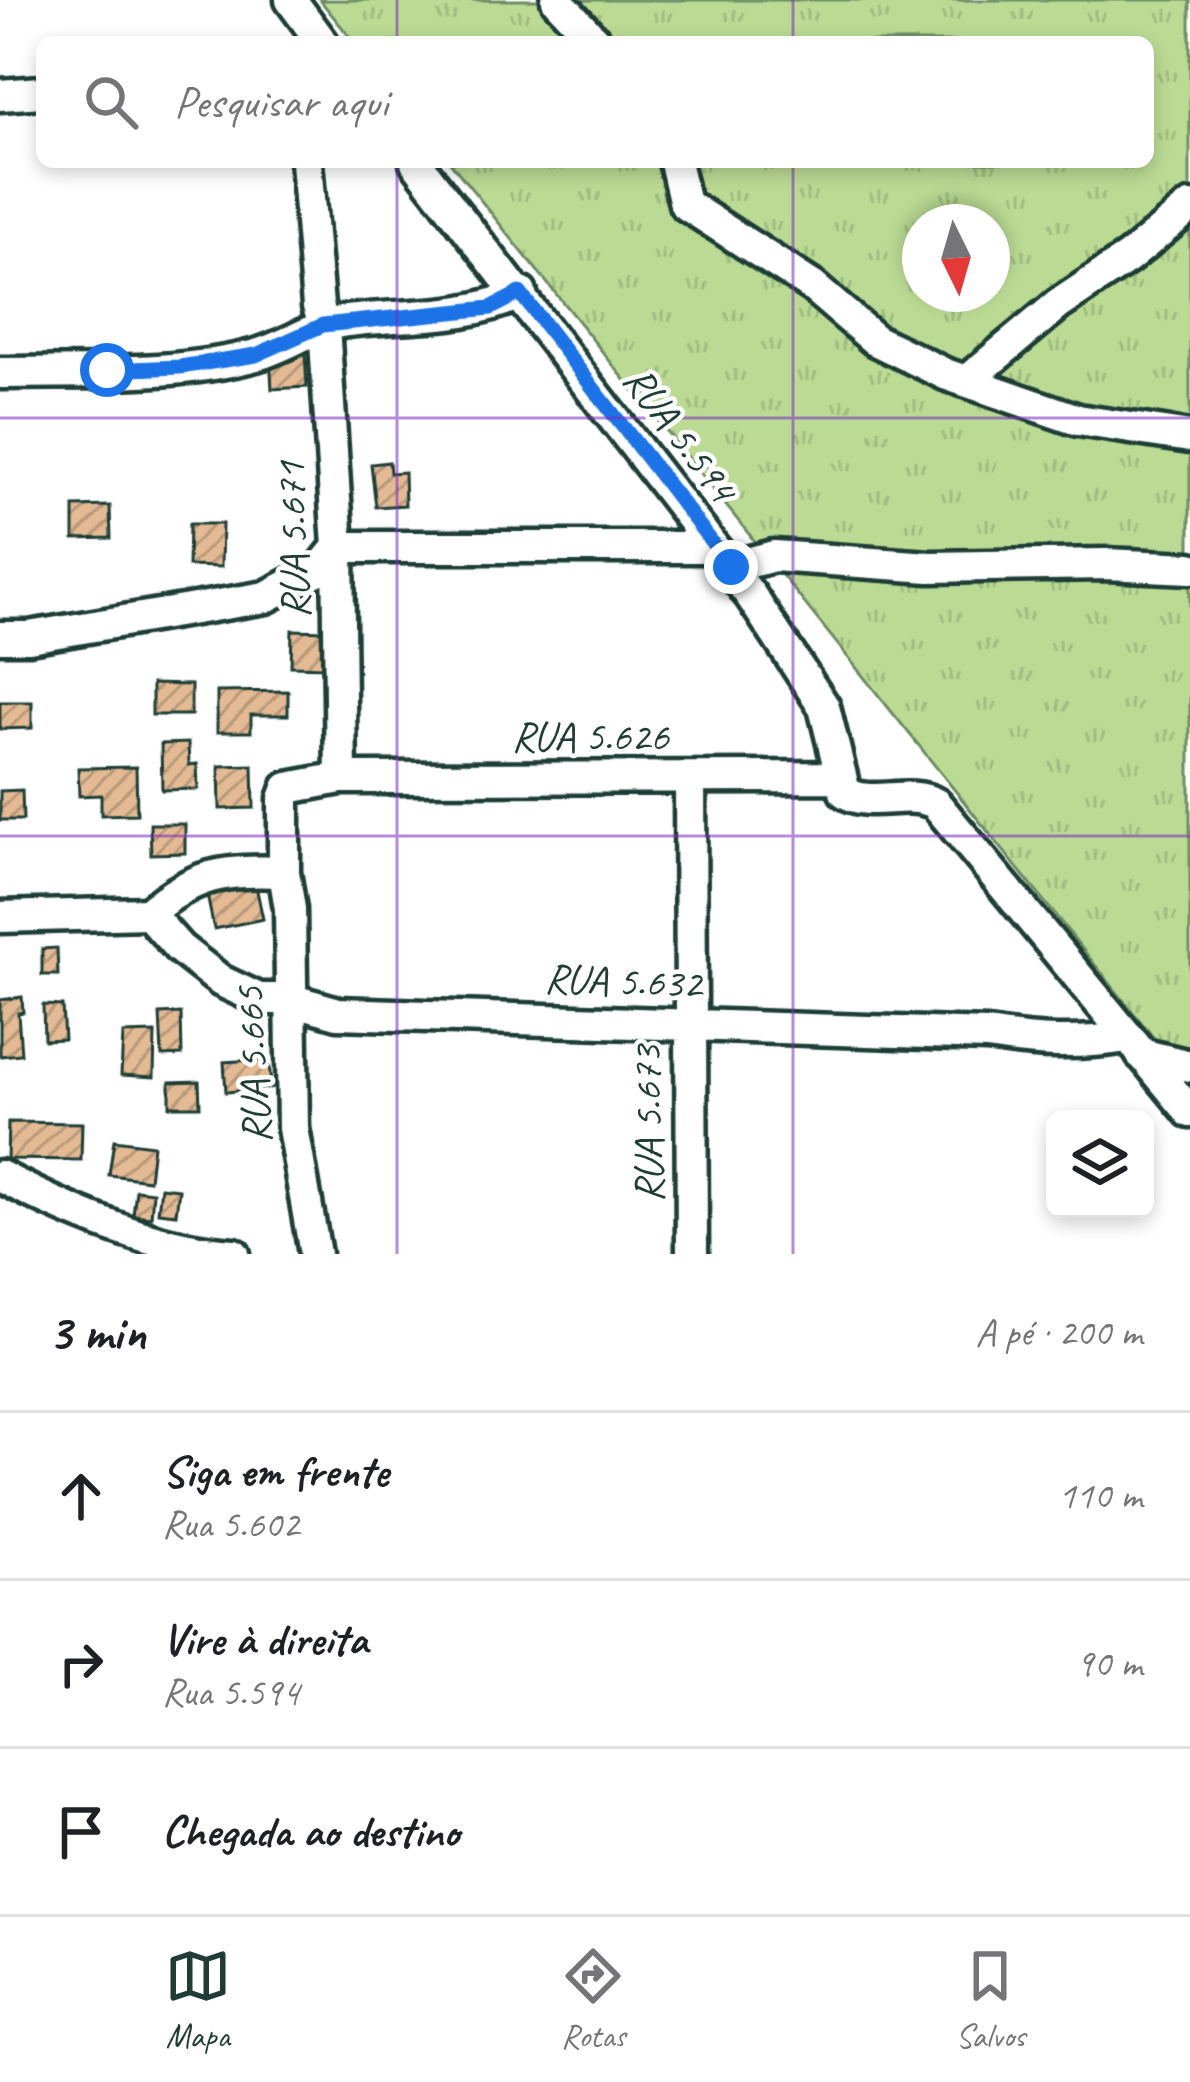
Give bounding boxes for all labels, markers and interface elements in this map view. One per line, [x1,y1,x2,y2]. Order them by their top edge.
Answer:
search box [36,36,1154,168]
icon: search [78,69,144,135]
text: Pesquisar aqui [174,74,388,131]
north arrow [902,204,1010,312]
route start [80,343,134,397]
street label: RUA 5.594 [612,355,751,516]
street label: RUA 5.671 [264,458,322,619]
route end [704,540,758,594]
street label: RUA 5.626 [511,710,670,763]
street label: RUA 5.632 [544,952,706,1010]
street label: RUA 5.665 [222,983,284,1145]
street label: RUA 5.673 [620,1042,676,1203]
map controls [1046,1110,1154,1218]
button: layers [1046,1110,1154,1218]
text: 3 min [48,1300,146,1364]
text: A pé · 200 m [975,1308,1142,1357]
text: Siga em frente [162,1443,389,1500]
icon: ahead [48,1463,114,1529]
text: 110 m [1058,1471,1142,1520]
text: Rua 5.602 [162,1500,299,1549]
text: Vire à direita [162,1611,367,1668]
icon: right [48,1631,114,1697]
text: 90 m [1076,1639,1142,1688]
text: Rua 5.594 [162,1668,299,1717]
icon: arrive [48,1799,114,1865]
text: Chegada ao destino [162,1803,459,1860]
tab: Mapa [165,1943,231,2057]
tab: Rotas [560,1943,626,2057]
tab: Salvos [956,1943,1025,2057]

